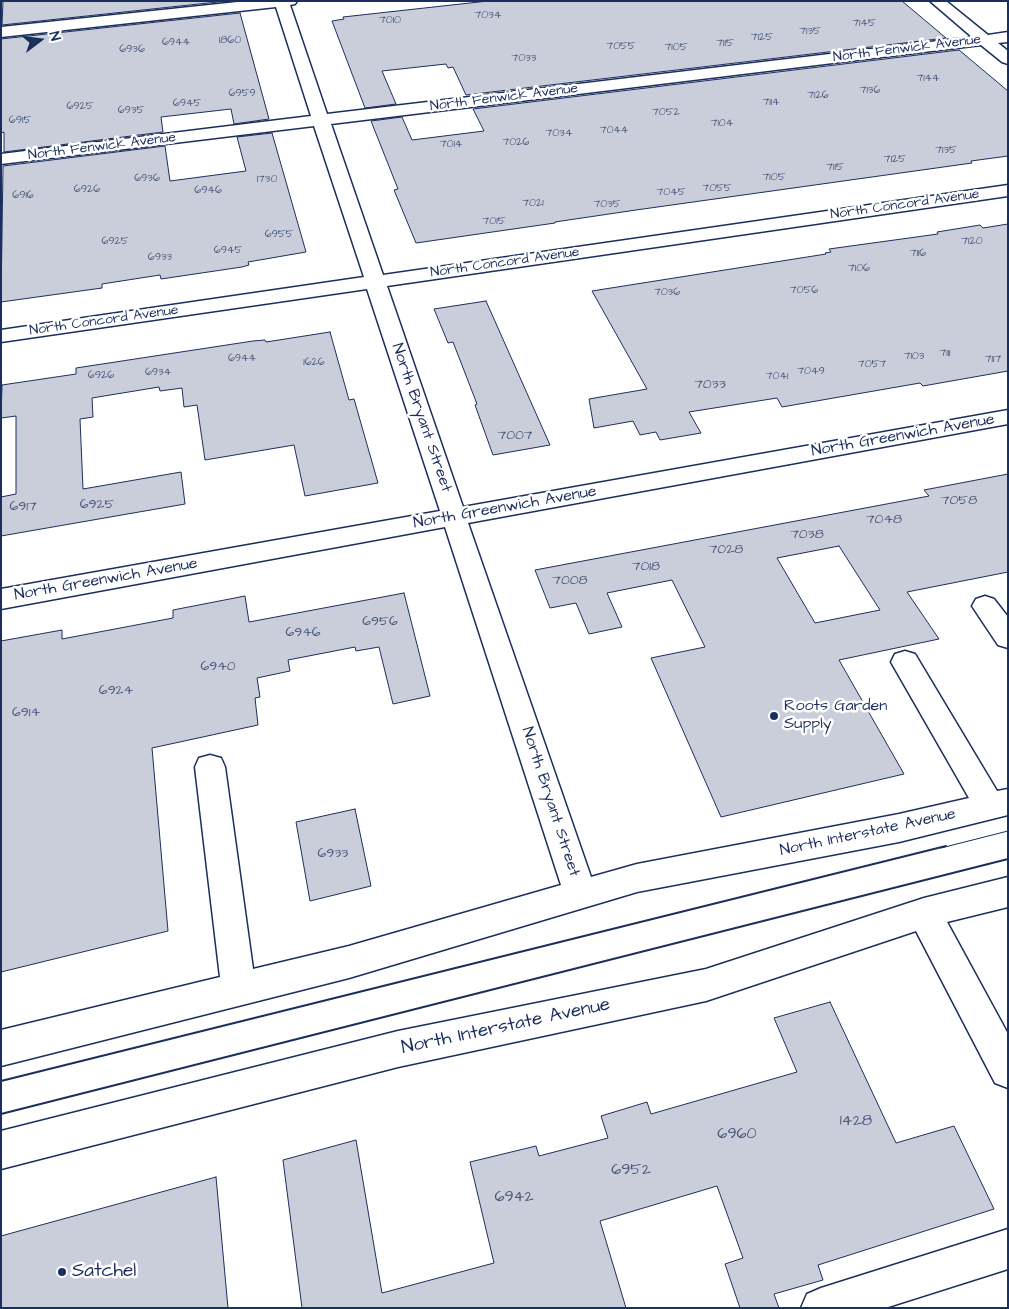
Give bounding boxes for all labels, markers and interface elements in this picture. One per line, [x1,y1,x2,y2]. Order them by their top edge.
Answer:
house number: 7034 [475,9,501,23]
house number: 7010 [379,14,401,28]
north arrow [15,15,65,65]
house number: 7145 [852,17,876,31]
house number: 7135 [799,25,821,39]
text: N [44,29,65,43]
house number: 7125 [751,31,773,45]
street label: North Fenwick Avenue [832,32,982,66]
house number: 1860 [219,34,241,48]
house number: 6944 [162,36,190,50]
house number: 7115 [716,37,734,51]
house number: 7055 [606,40,636,54]
house number: 7105 [665,41,687,55]
house number: 6936 [119,43,145,57]
house number: 7033 [512,52,536,66]
house number: 7144 [916,72,940,86]
street label: North Fenwick Avenue [429,81,579,115]
house number: 7136 [860,84,880,98]
house number: 6959 [228,87,256,101]
house number: 7126 [807,89,829,103]
house number: 7114 [762,96,780,110]
house number: 6945 [173,97,201,111]
house number: 6925 [66,100,94,114]
house number: 6935 [118,104,144,118]
house number: 7052 [652,106,680,120]
house number: 6915 [9,114,31,128]
house number: 7104 [711,117,733,131]
house number: 7044 [600,124,628,138]
house number: 7034 [546,127,572,141]
street label: North Fenwick Avenue [27,130,177,164]
house number: 7026 [503,136,529,150]
house number: 7014 [440,138,462,152]
house number: 7135 [935,144,957,158]
house number: 7125 [884,153,906,167]
house number: 7115 [826,161,844,175]
house number: 7105 [763,171,785,185]
house number: 6936 [134,172,160,186]
house number: 1730 [257,173,277,187]
house number: 7055 [702,182,732,196]
house number: 6926 [74,183,100,197]
house number: 6946 [194,184,222,198]
house number: 7045 [657,186,685,200]
street label: North Concord Avenue [830,186,980,224]
house number: 6916 [12,189,34,203]
house number: 7021 [522,197,544,211]
house number: 7035 [593,198,621,212]
house number: 7015 [483,215,505,229]
house number: 6955 [265,228,293,242]
house number: 6925 [101,235,129,249]
house number: 7120 [961,235,983,249]
house number: 6945 [214,244,242,258]
street label: North Concord Avenue [430,244,580,282]
house number: 7116 [910,247,926,261]
house number: 6933 [148,251,172,265]
house number: 7106 [848,262,870,276]
house number: 7056 [790,284,818,298]
house number: 7036 [654,286,680,300]
street label: North Concord Avenue [29,302,179,340]
street label: North Bryant Street [387,341,455,495]
house number: 7111 [940,347,950,361]
house number: 7103 [904,350,924,364]
house number: 6944 [228,352,256,366]
house number: 7117 [985,353,1001,367]
house number: 1626 [303,356,325,370]
house number: 7057 [858,358,886,372]
house number: 7049 [797,365,825,379]
house number: 6934 [145,366,171,380]
house number: 6926 [88,369,114,383]
house number: 7041 [766,370,788,384]
house number: 7033 [694,377,726,393]
street label: North Greenwich Avenue [810,410,996,462]
house number: 7007 [498,428,532,444]
street label: North Greenwich Avenue [412,482,598,534]
house number: 7058 [941,493,977,509]
house number: 6925 [80,497,114,513]
house number: 6917 [9,499,37,515]
house number: 7048 [866,512,902,528]
house number: 7038 [790,527,824,543]
house number: 7028 [709,542,743,558]
street label: North Greenwich Avenue [13,554,199,606]
house number: 7018 [632,559,660,575]
house number: 7008 [552,573,588,589]
house number: 6956 [362,614,398,630]
house number: 6946 [285,625,321,641]
house number: 6940 [200,659,236,675]
house number: 6924 [99,683,133,699]
place label: Roots Garden Supply [784,697,887,735]
house number: 6914 [12,705,40,721]
marker: Roots Garden Supply [768,710,780,722]
street label: North Bryant Street [517,725,583,879]
street label: North Interstate Avenue [778,805,958,861]
house number: 6933 [318,846,348,862]
street label: North Interstate Avenue [400,994,612,1060]
house number: 1428 [840,1112,872,1132]
house number: 6960 [717,1125,757,1145]
house number: 6952 [611,1161,651,1181]
house number: 6942 [494,1188,534,1208]
place label: Satchel [72,1261,136,1283]
marker: Satchel [56,1266,68,1278]

